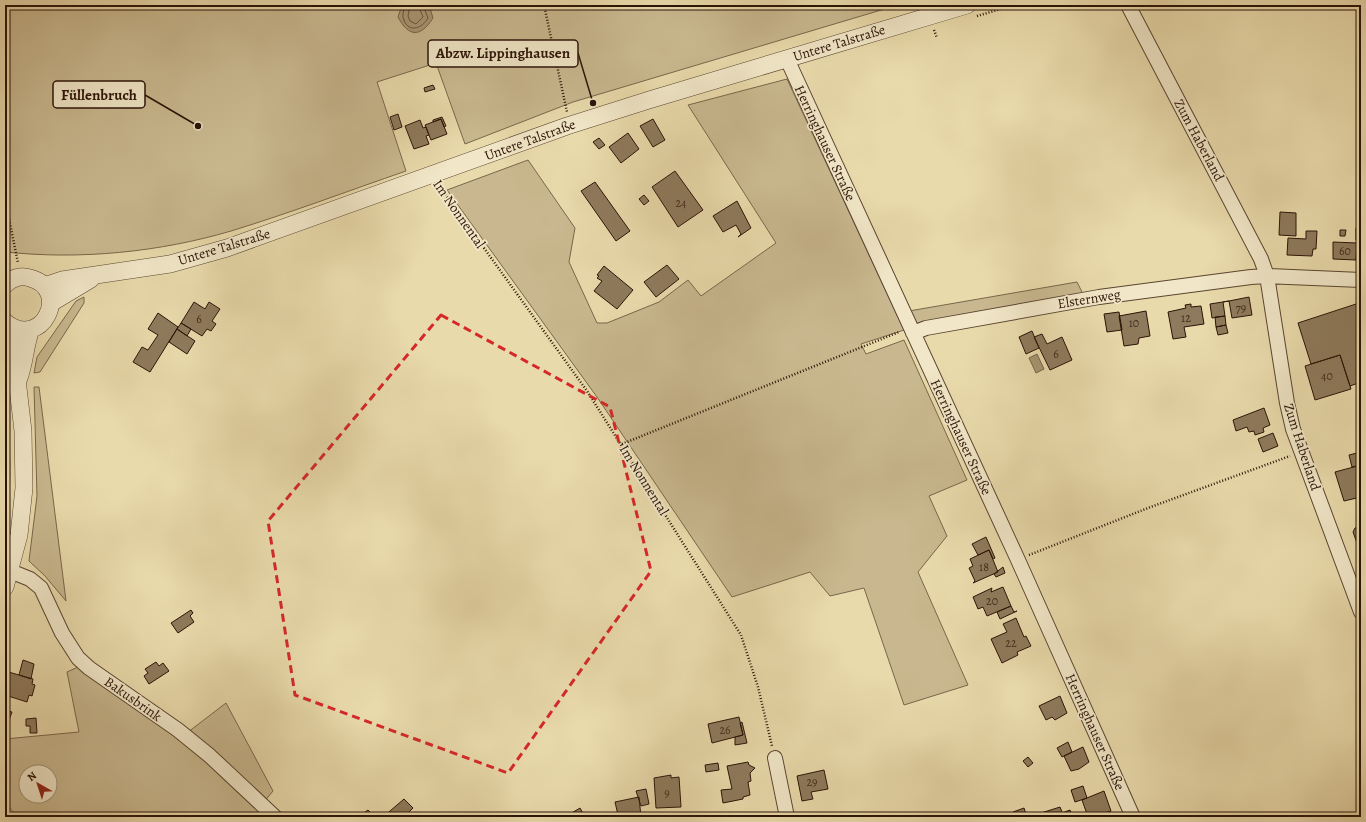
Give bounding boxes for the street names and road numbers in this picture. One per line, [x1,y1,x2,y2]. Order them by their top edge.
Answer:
street label: Untere Talstraße [791,20,887,66]
street label: Herringhauser Straße [790,82,860,204]
street label: Zum Haberland [1169,96,1229,185]
street label: Untere Talstraße [482,115,578,165]
street label: Im Nonnental [428,176,490,253]
street label: Untere Talstraße [176,224,272,270]
street label: Elsternweg [1056,285,1122,313]
street label: Herringhauser Straße [926,376,996,498]
street label: Zum Haberland [1279,401,1325,493]
street label: Im Nonnental [615,441,674,519]
street label: Herringhauser Straße [1061,671,1129,793]
street label: Bakusbrink [100,672,166,726]

